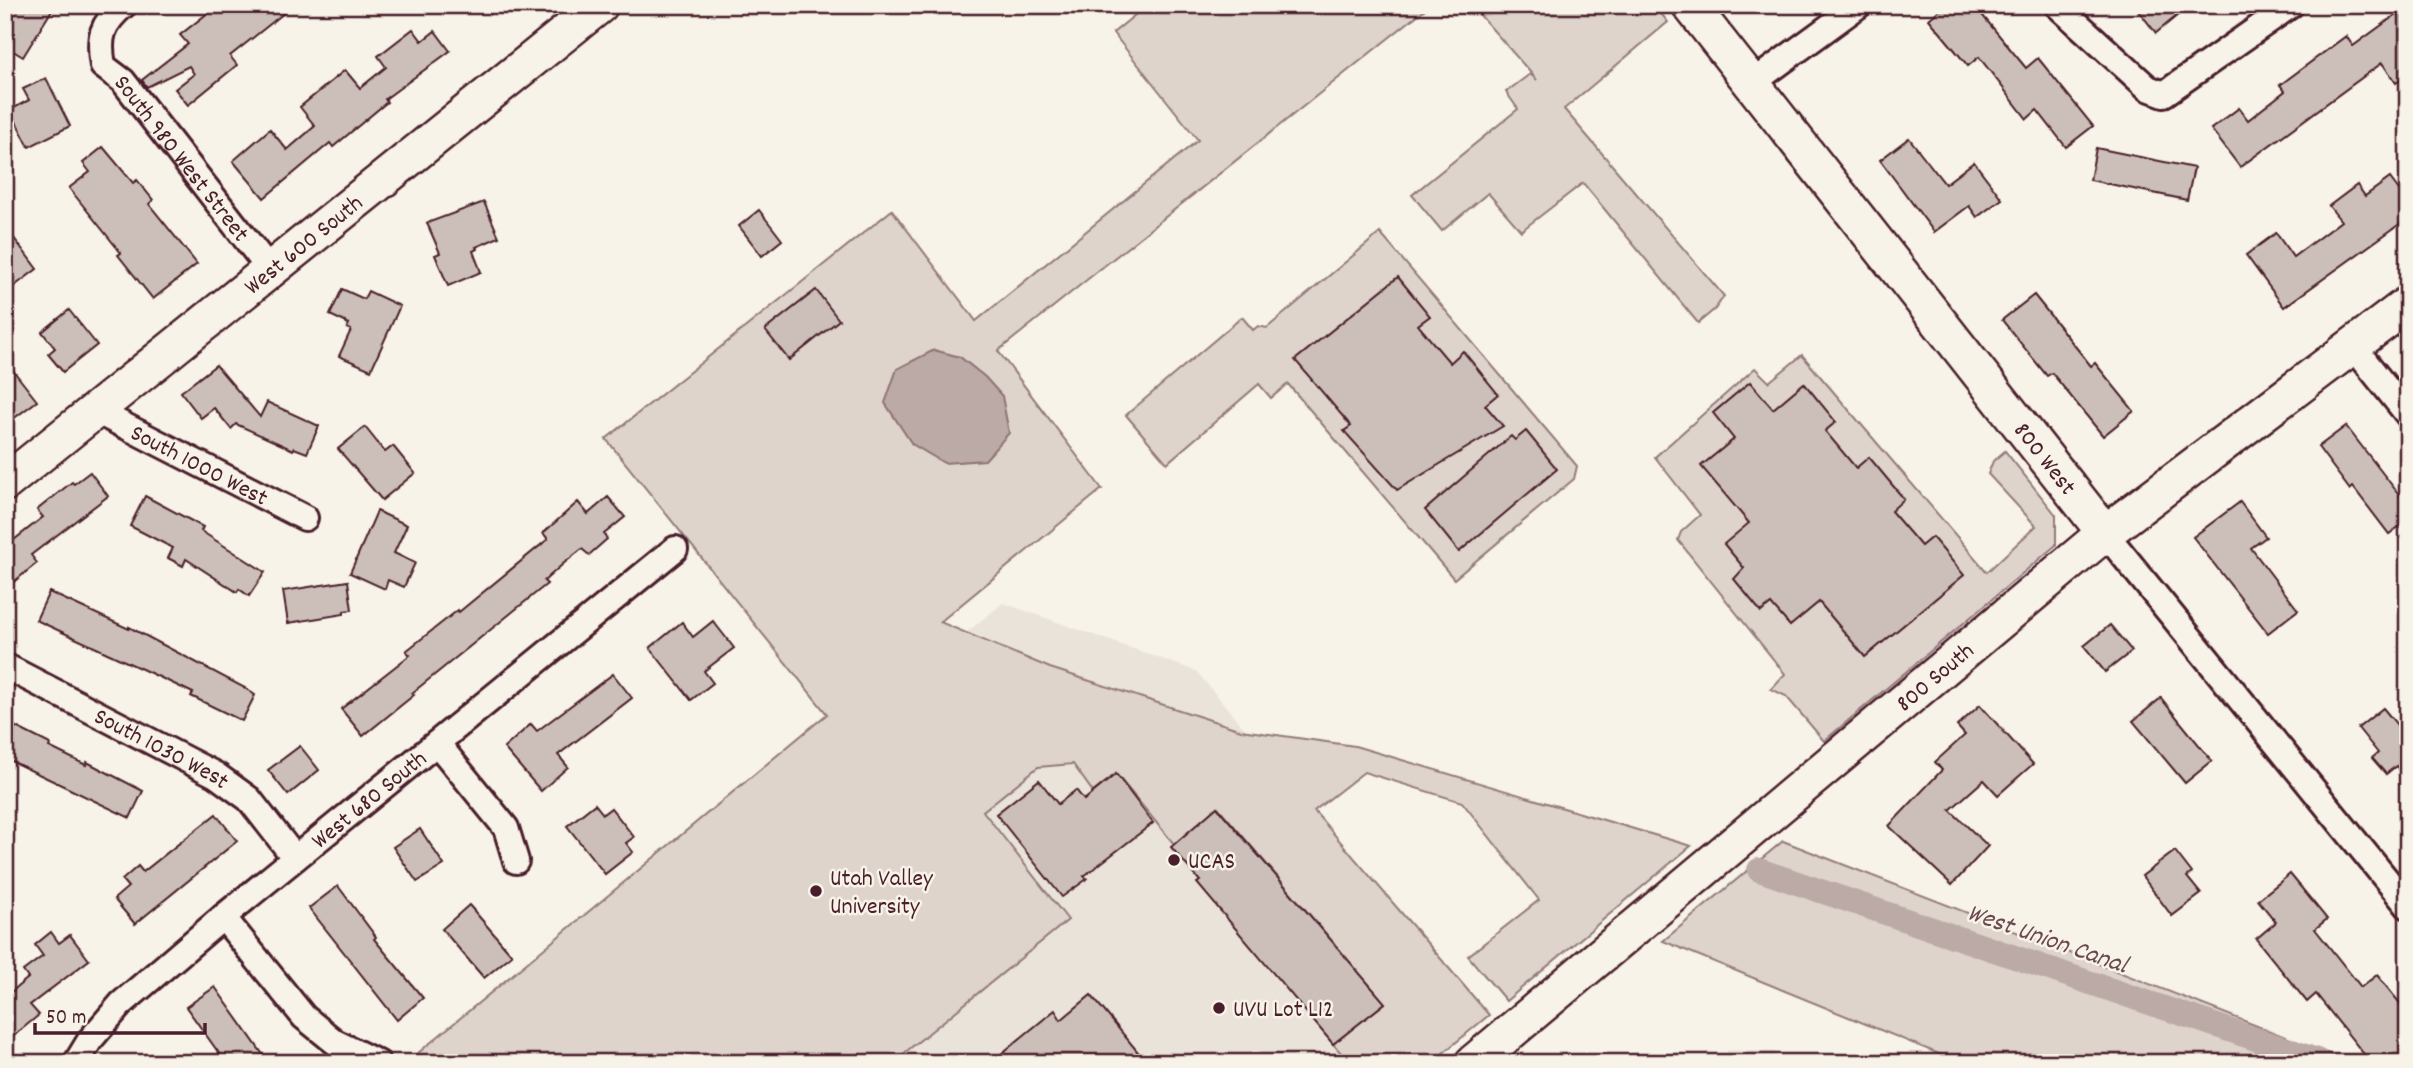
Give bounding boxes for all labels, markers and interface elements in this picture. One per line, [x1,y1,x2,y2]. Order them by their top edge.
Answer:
street label: South 980 West Street [104,69,256,250]
street label: West 600 South [238,188,371,304]
street label: 800 West [2004,416,2083,504]
street label: South 1000 West [124,418,273,516]
street label: 800 South [1890,636,1983,721]
street label: South 1030 West [87,701,235,799]
street label: West 680 South [305,743,435,858]
place label: UCAS [1188,846,1235,880]
marker: UCAS [1166,852,1182,868]
place label: Utah Valley University [830,863,934,925]
marker: Utah Valley University [808,883,824,899]
water label: West Union Canal [1962,896,2134,986]
scale bar [35,991,205,1035]
place label: UVU Lot L12 [1233,994,1334,1028]
marker: UVU Lot L12 [1211,1000,1227,1016]
text: 50 m [46,1004,86,1034]

